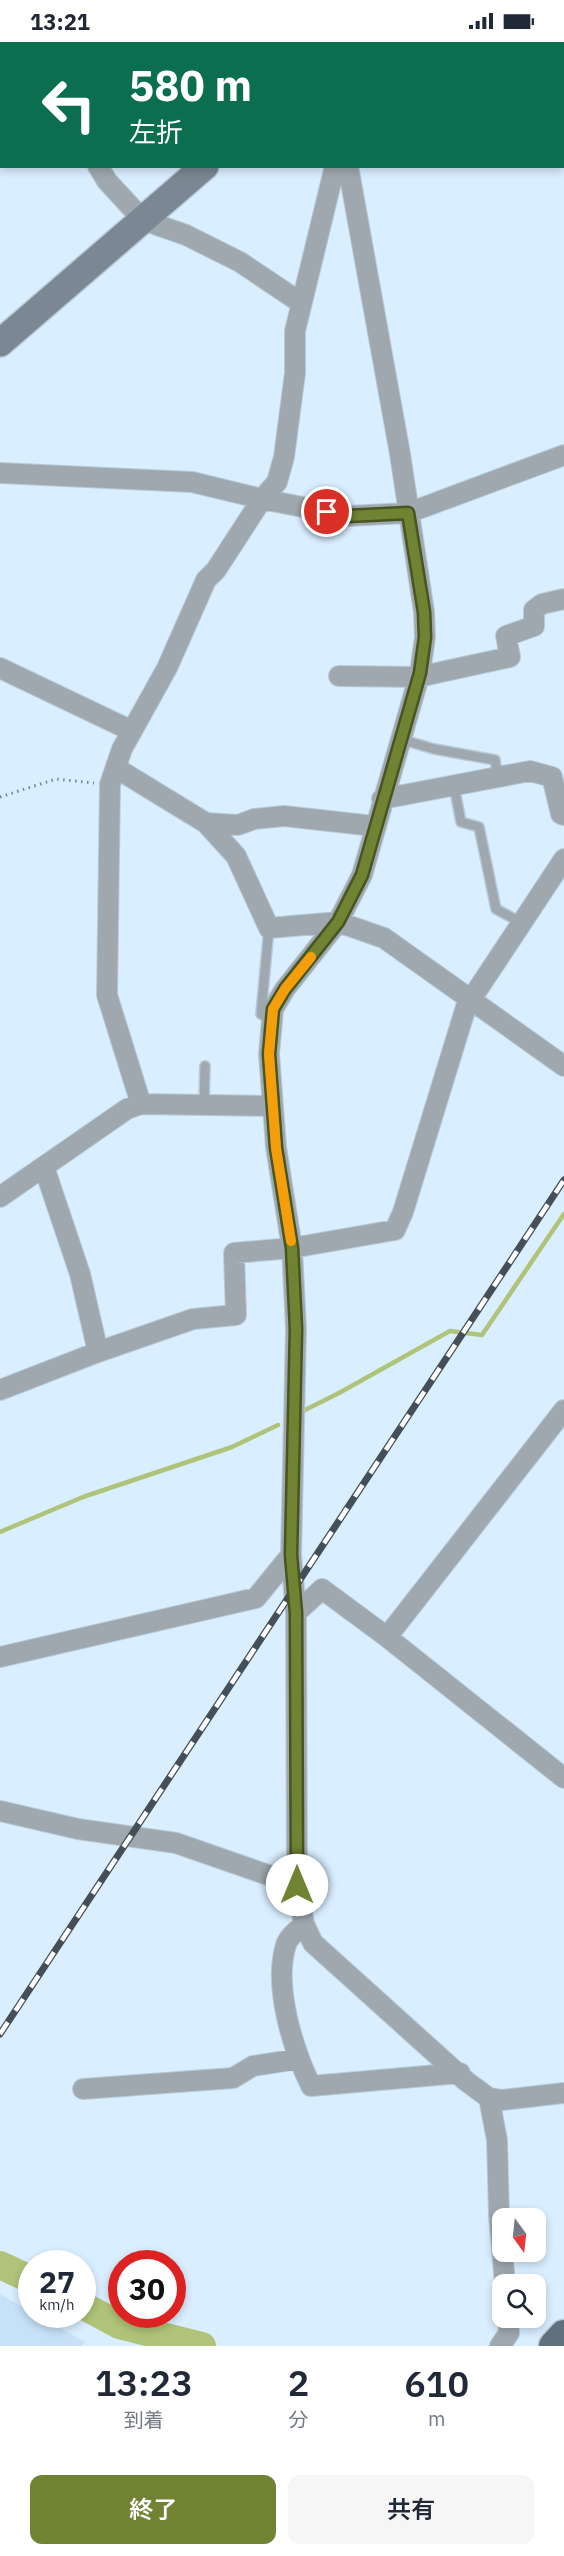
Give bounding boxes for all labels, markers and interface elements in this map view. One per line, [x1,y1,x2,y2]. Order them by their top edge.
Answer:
text: 13:21 [30,7,90,36]
text: 580 m [129,58,252,113]
icon: left [30,66,108,144]
text: 左折 [129,114,183,149]
pin [301,486,352,537]
icon: arrive [310,495,343,528]
position arrow [265,1853,329,1917]
north arrow [492,2208,546,2262]
map controls [492,2208,546,2328]
speed limit sign: 30 [108,2250,186,2328]
text: 27 [39,2262,75,2301]
button: search [492,2274,546,2328]
text: km/h [39,2295,75,2314]
text: 13:23 [95,2359,193,2406]
text: 2 [288,2359,309,2406]
text: 610 [404,2360,469,2407]
text: m [428,2405,445,2432]
text: 到着 [124,2406,164,2433]
text: 分 [289,2406,309,2433]
button: 終了 [30,2475,276,2544]
button: 共有 [288,2475,534,2544]

